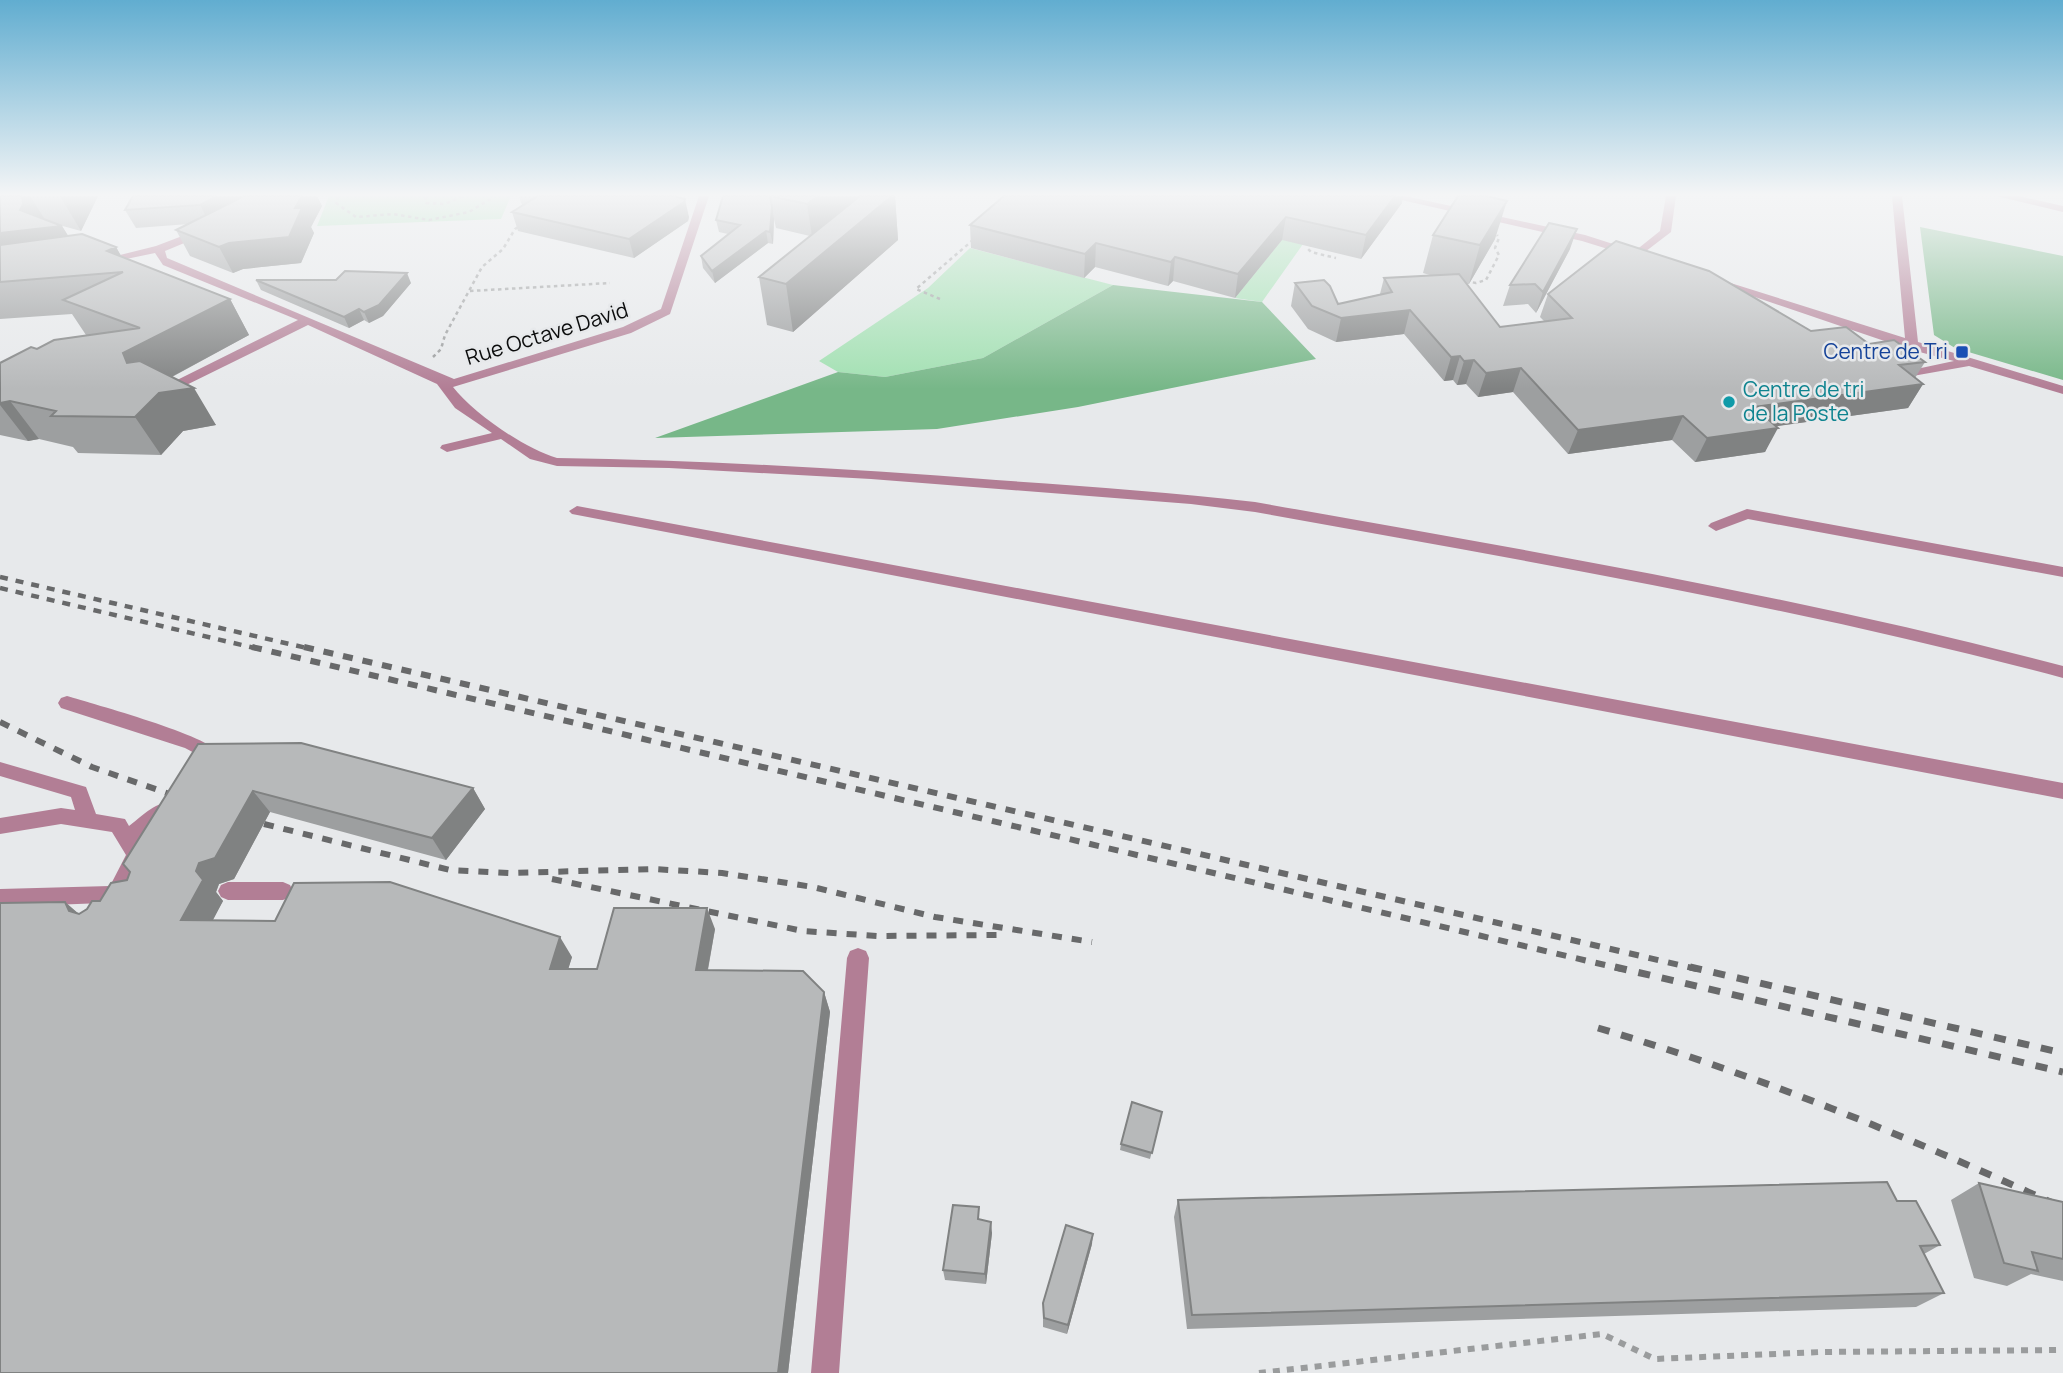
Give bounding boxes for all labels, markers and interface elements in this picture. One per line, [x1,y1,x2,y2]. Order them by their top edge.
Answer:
street label: Rue Octave David [462,295,631,371]
place label: Centre de Tri [1823,337,1948,365]
marker: Centre de Tri [1954,344,1970,360]
place label: Centre de tri de la Poste [1743,375,1865,427]
marker: Centre de tri de la Poste [1721,394,1737,410]

